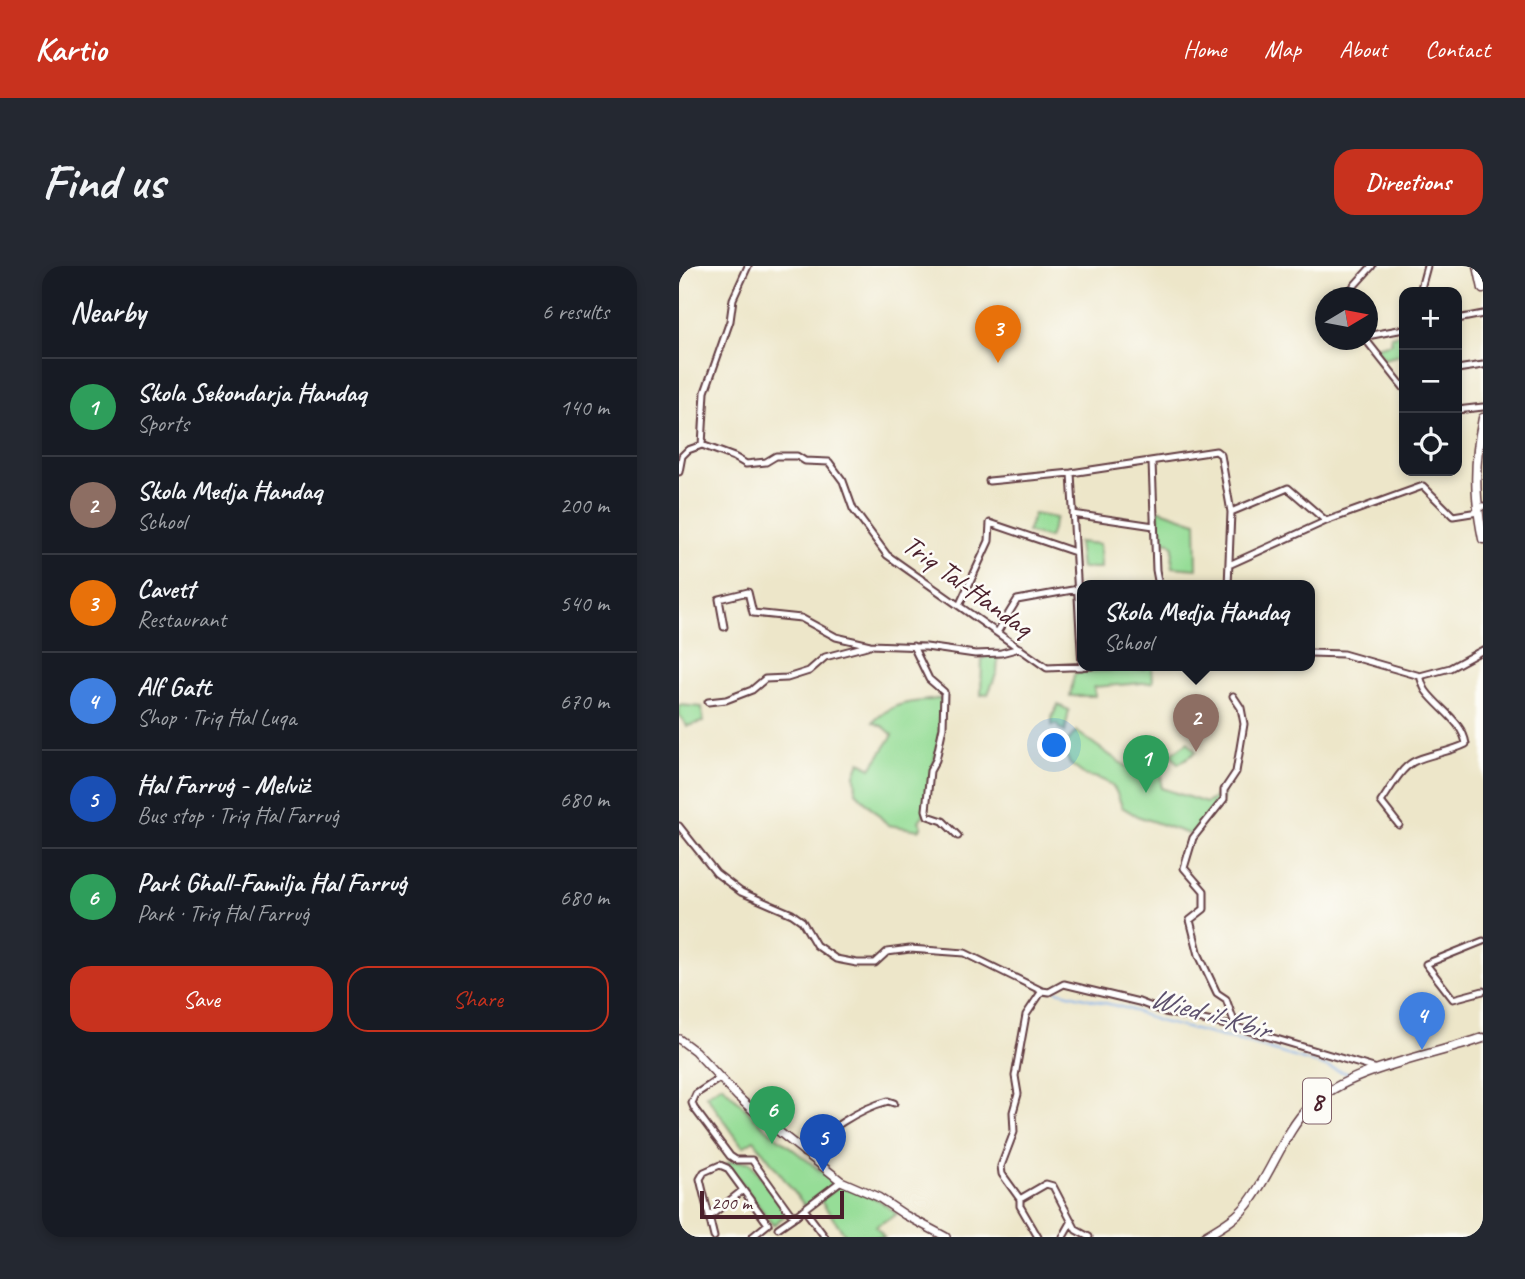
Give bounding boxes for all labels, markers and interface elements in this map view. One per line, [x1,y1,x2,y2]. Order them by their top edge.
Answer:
text: Kartio [35,28,106,70]
text: Home [1183,34,1226,64]
text: Map [1264,34,1301,64]
text: About [1339,34,1387,64]
text: Contact [1425,34,1490,64]
button: Directions [1334,149,1483,215]
text: Find us [42,151,164,213]
north arrow [1315,287,1378,350]
map controls [1399,287,1462,476]
button: + [1399,287,1462,350]
text: Nearby [70,293,146,331]
text: 6 results [542,297,609,326]
pin: 3 [975,305,1021,363]
button: − [1399,350,1462,413]
text: Skola Sekondarja Ħandaq [137,376,366,409]
text: 1 [88,393,98,422]
text: 140 m [560,393,609,422]
text: Sports [137,409,189,438]
button: locate [1399,413,1462,476]
text: Skola Medja Ħandaq [137,474,322,507]
text: 2 [88,491,98,520]
text: 200 m [560,491,609,520]
text: School [137,507,186,536]
street label: Triq Tal-Ħandaq [896,527,1041,646]
text: Cavett [137,572,195,605]
popup [1077,580,1315,671]
text: 3 [88,589,98,618]
text: 540 m [560,589,609,618]
text: Skola Medja Ħandaq [1104,595,1288,628]
text: Restaurant [137,605,226,634]
text: School [1104,628,1153,657]
text: Alf Gatt [137,670,211,703]
text: 4 [88,687,98,716]
text: 670 m [560,687,609,716]
pin: 2 [1173,694,1219,752]
text: Shop · Triq Ħal Luqa [137,703,296,732]
your location [1037,728,1071,762]
pin: 1 [1123,735,1169,793]
text: Ħal Farruġ - Melviż [137,768,309,801]
text: 5 [88,785,98,814]
text: 680 m [560,785,609,814]
text: Bus stop · Triq Ħal Farruġ [137,801,339,830]
text: Park Għall-Familja Ħal Farruġ [137,866,407,899]
text: 6 [88,883,98,912]
text: 680 m [560,883,609,912]
text: Park · Triq Ħal Farruġ [137,899,309,928]
button: Save [70,966,333,1032]
button: Share [347,966,609,1032]
water label: Wied il-Kbir [1146,978,1278,1049]
pin: 4 [1399,992,1445,1050]
road number: 8 [1303,1079,1331,1124]
pin: 6 [749,1086,795,1144]
pin: 5 [800,1114,846,1172]
scale bar [700,1188,843,1220]
text: 200 m [711,1191,752,1215]

